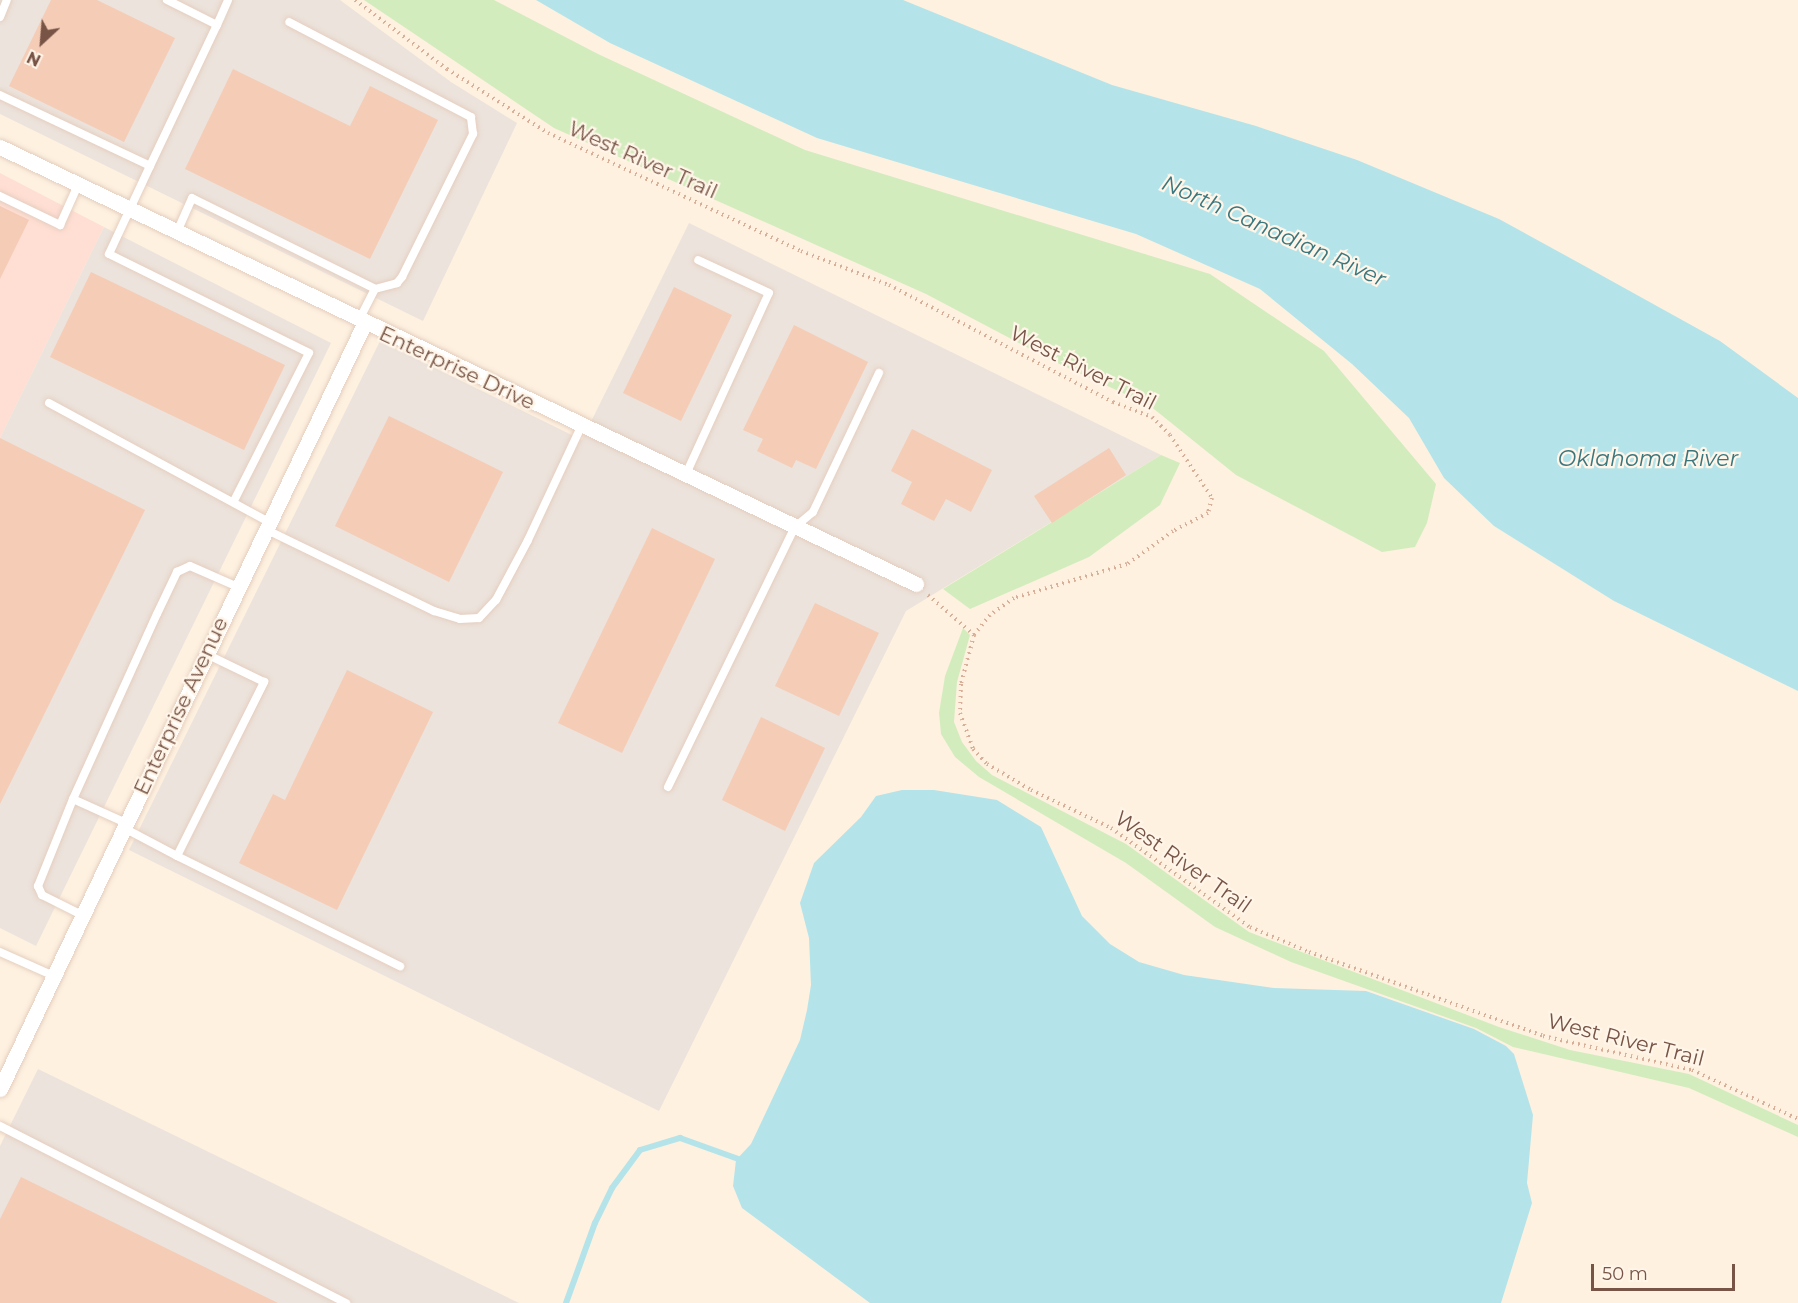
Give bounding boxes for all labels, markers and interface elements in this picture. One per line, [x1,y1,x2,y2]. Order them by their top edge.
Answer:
north arrow [12,12,72,72]
text: N [24,47,44,70]
street label: West River Trail [564,116,722,204]
water label: North Canadian River [1158,170,1390,292]
street label: West River Trail [1006,320,1160,416]
street label: Enterprise Drive [375,321,539,415]
water label: Oklahoma River [1558,446,1738,472]
street label: Enterprise Avenue [129,613,233,799]
street label: West River Trail [1110,806,1256,918]
street label: West River Trail [1545,1008,1707,1072]
scale bar [1594,1252,1738,1290]
text: 50 m [1602,1263,1648,1285]

